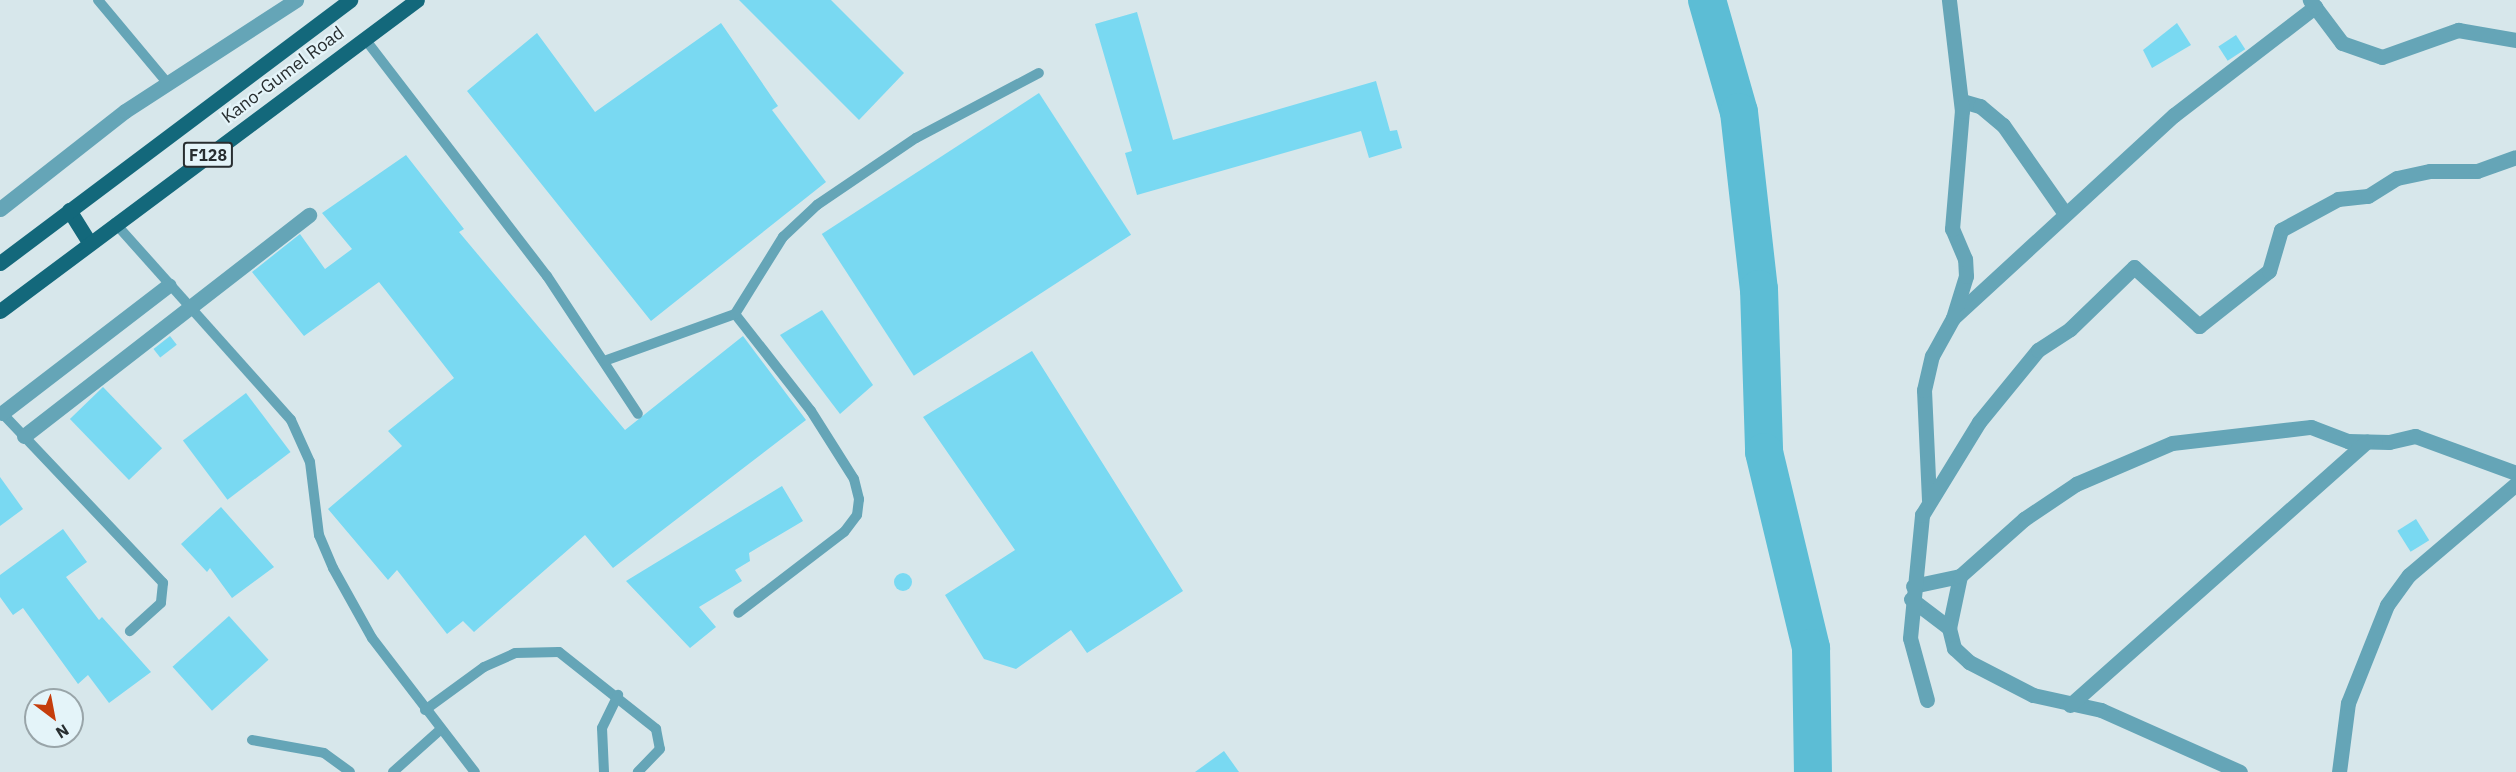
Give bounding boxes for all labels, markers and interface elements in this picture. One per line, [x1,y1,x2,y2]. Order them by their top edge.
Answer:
street label: Kano-Gumel Road [218,22,348,128]
road number: F128 [182,142,234,168]
north arrow [24,688,84,748]
text: N [52,720,73,743]

